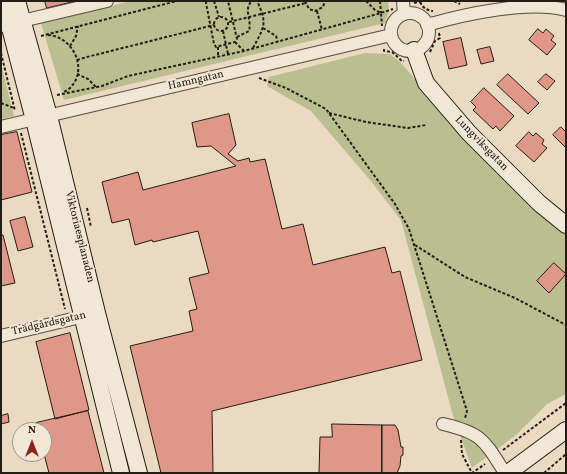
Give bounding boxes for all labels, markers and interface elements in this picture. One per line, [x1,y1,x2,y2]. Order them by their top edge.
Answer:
street label: Hamngatan [167,68,225,94]
street label: Lungviksgatan [452,114,510,174]
street label: Viktoriaesplanaden [61,190,97,284]
street label: Trädgårdsgatan [11,309,87,339]
north arrow [12,422,52,462]
text: N [28,423,36,438]

